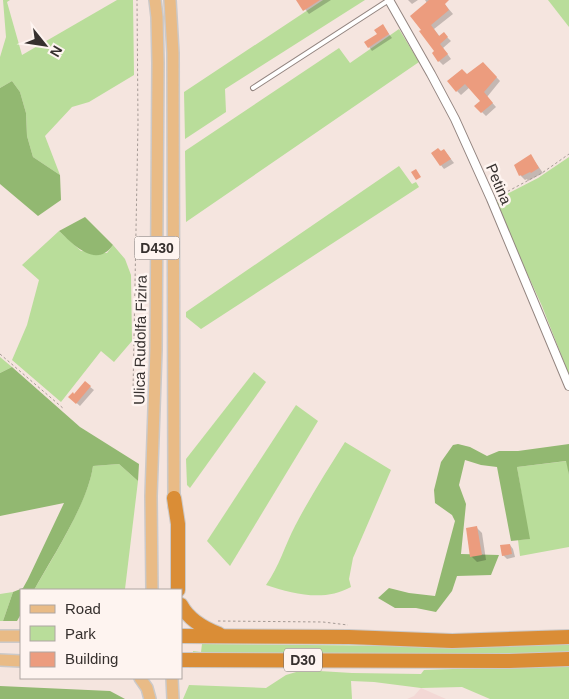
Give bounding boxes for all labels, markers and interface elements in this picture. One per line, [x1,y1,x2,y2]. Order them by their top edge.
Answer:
north arrow [20,20,70,70]
text: N [47,43,66,60]
street label: Petina [483,161,515,207]
road number: D430 [134,237,180,260]
street label: Ulica Rudolfa Fizira [130,274,150,405]
legend [20,589,182,679]
text: Road [65,600,101,617]
text: Park [65,625,96,642]
road number: D30 [284,648,322,672]
text: Building [65,650,118,667]

